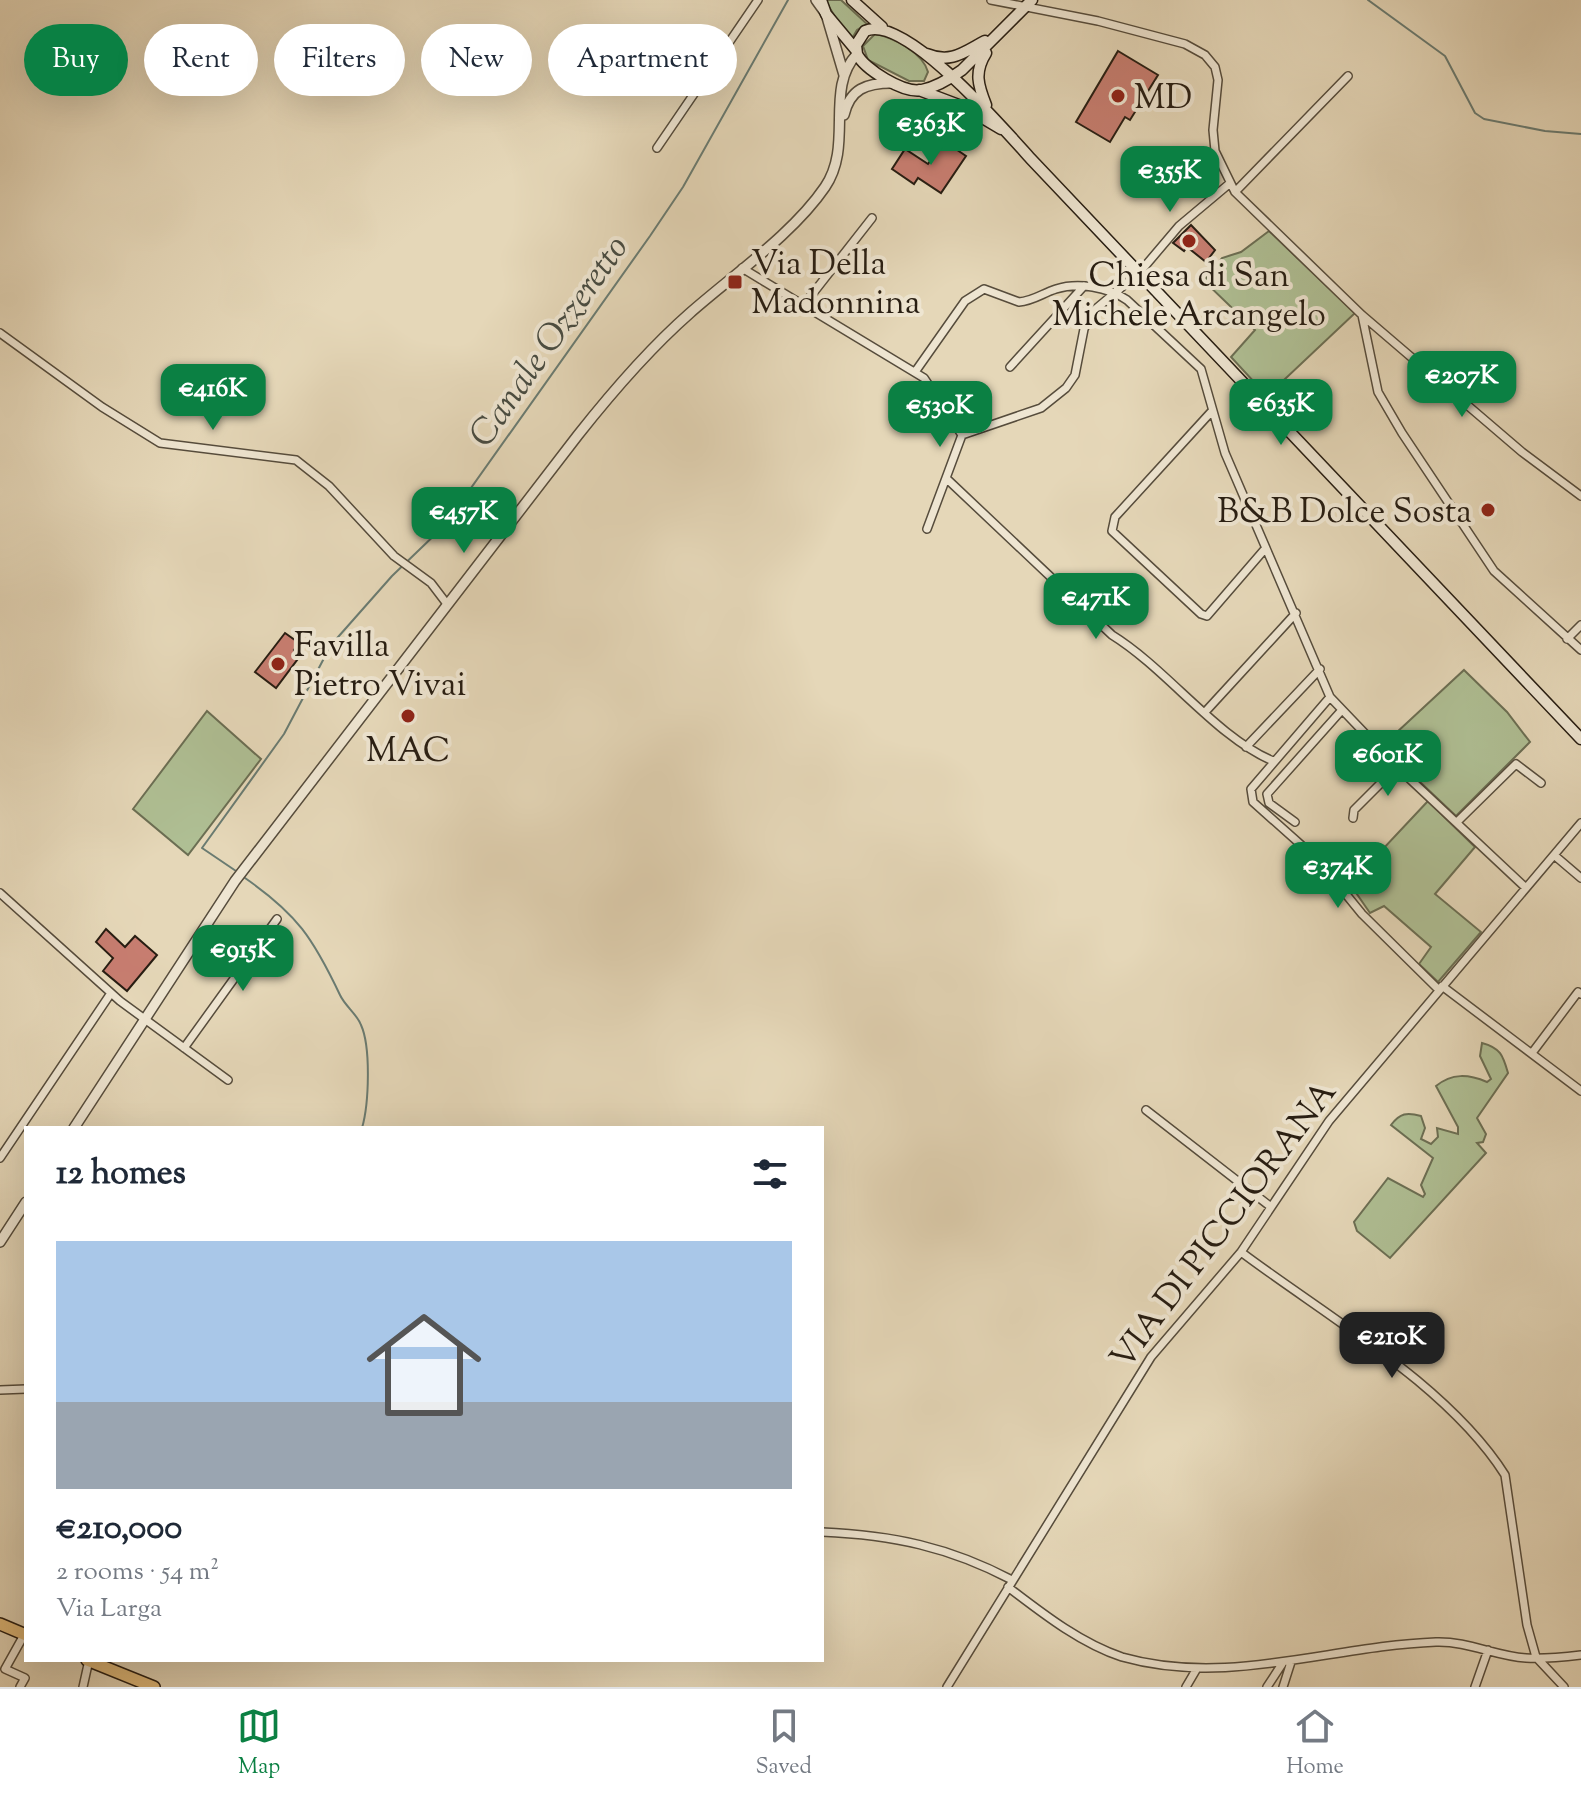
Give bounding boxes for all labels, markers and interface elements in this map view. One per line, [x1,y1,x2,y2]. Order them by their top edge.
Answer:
chip: Buy [24,24,128,96]
chip: Rent [144,24,258,96]
chip: Filters [274,24,405,96]
chip: New [421,24,532,96]
chip: Apartment [548,24,737,96]
place label: MD [1134,75,1192,124]
marker: MD [1109,87,1127,105]
pin: €363K [875,99,987,167]
text: €363K [897,106,965,143]
pin: €355K [1114,146,1226,214]
text: €355K [1138,153,1202,190]
water label: Canale Ozzeretto [458,226,643,459]
marker: Chiesa di San Michele Arcangelo [1180,232,1198,250]
place label: Via Della Madonnina [751,241,921,329]
place label: Chiesa di San Michele Arcangelo [1052,253,1326,341]
marker: Via Della Madonnina [726,273,744,291]
pin: €207K [1406,351,1518,419]
text: €207K [1425,358,1499,395]
pin: €416K [157,364,269,432]
text: €416K [179,371,247,408]
pin: €635K [1225,379,1337,447]
pin: €530K [884,381,996,449]
text: €635K [1247,386,1315,423]
text: €530K [906,388,974,425]
pin: €457K [408,487,520,555]
place label: B&B Dolce Sosta [1217,489,1472,538]
text: €457K [430,494,498,531]
marker: B&B Dolce Sosta [1479,501,1497,519]
pin: €471K [1040,573,1152,641]
text: €471K [1062,580,1130,617]
place label: Favilla Pietro Vivai [294,623,466,711]
marker: Favilla Pietro Vivai [269,655,287,673]
marker: MAC [399,707,417,725]
place label: MAC [366,728,450,777]
pin: €601K [1332,730,1444,798]
text: €601K [1353,737,1423,774]
pin: €374K [1282,842,1394,910]
text: €374K [1303,849,1373,886]
pin: €915K [187,925,299,993]
text: €915K [210,932,276,969]
street label: VIA DI PICCIORANA [1100,1071,1350,1381]
text: 12 homes [56,1150,186,1199]
icon: filters [748,1152,792,1196]
icon: home [352,1293,496,1437]
pin: €210K [1336,1312,1448,1380]
text: €210K [1357,1319,1427,1356]
text: €210,000 [56,1505,182,1554]
text: 2 rooms · 54 m² [56,1554,219,1591]
text: Via Larga [56,1591,162,1628]
tab: Map [237,1704,281,1784]
tab: Saved [755,1704,812,1784]
tab: Home [1286,1704,1344,1784]

